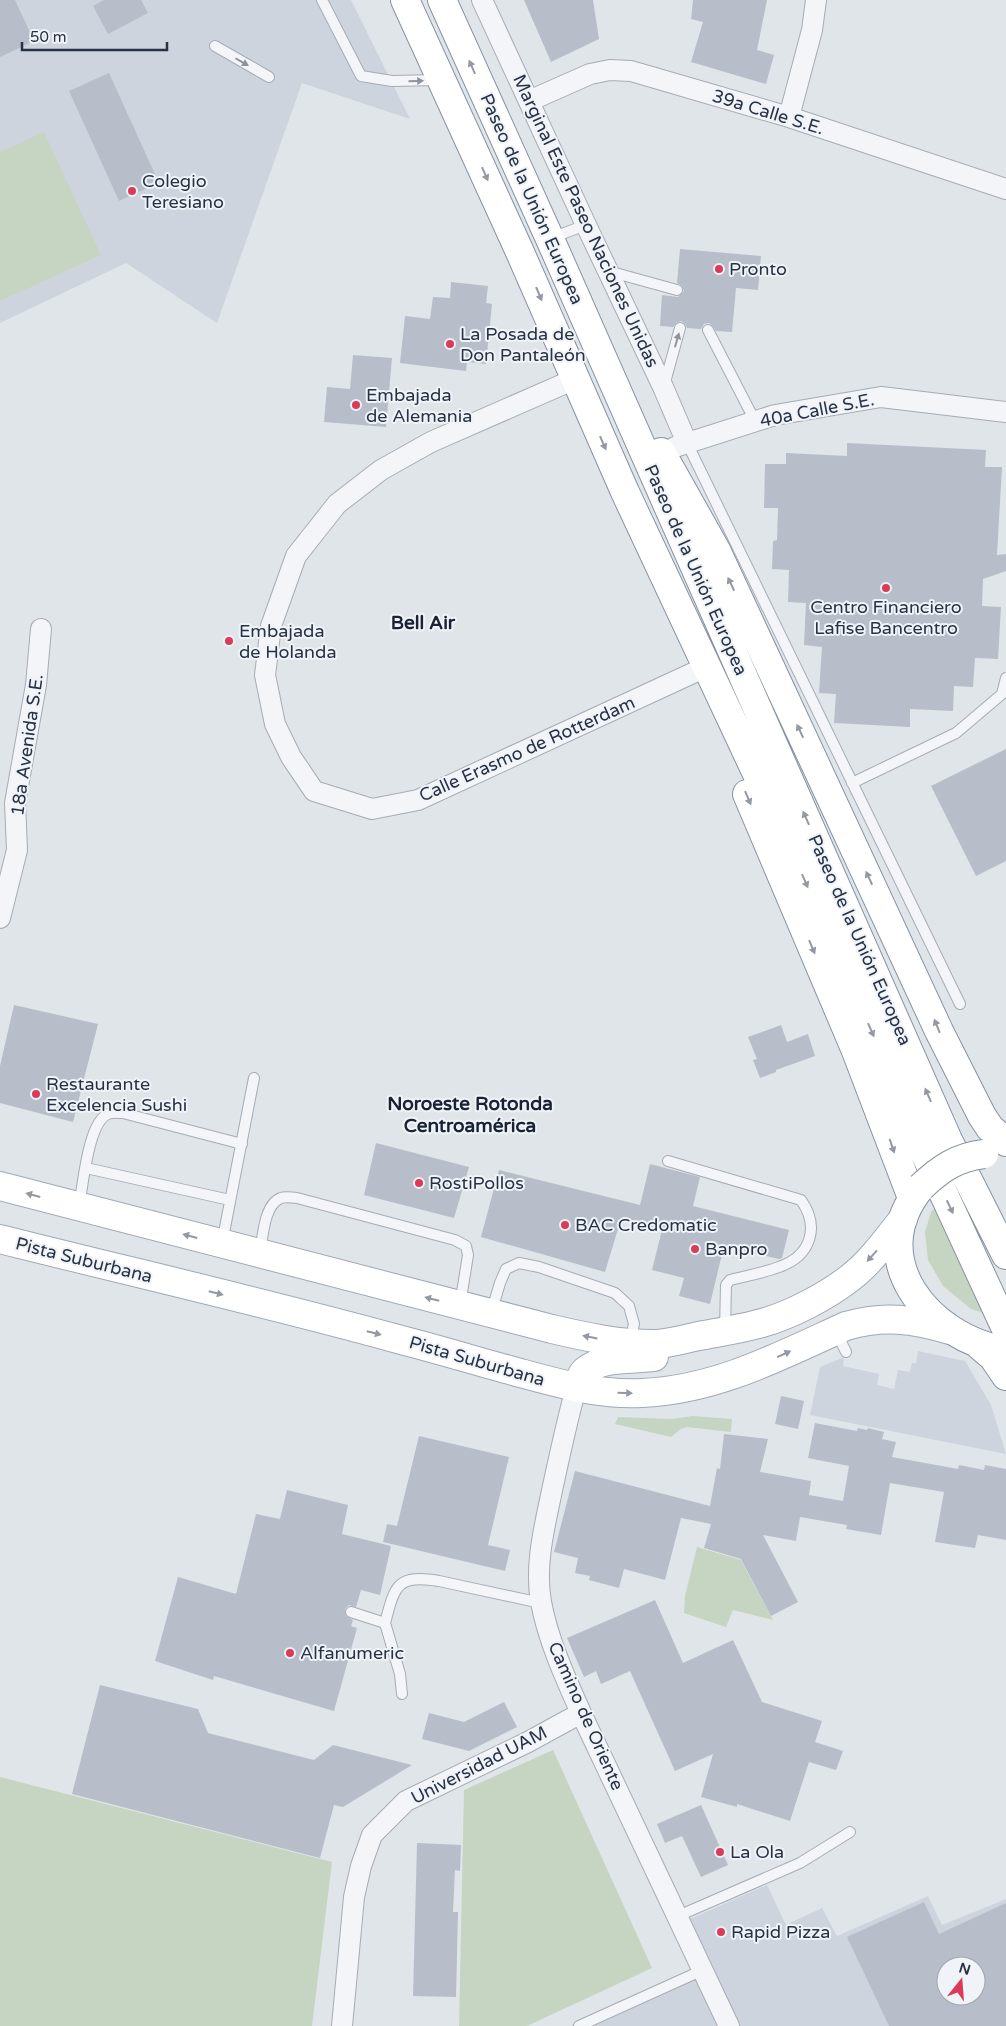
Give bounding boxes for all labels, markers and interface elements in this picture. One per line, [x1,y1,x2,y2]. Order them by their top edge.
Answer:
scale bar [22,20,168,52]
text: 50 m [30,28,67,46]
one-way arrow [236,57,249,66]
one-way arrow [468,60,476,74]
street label: Marginal Este Paseo Naciones Unidas [508,71,664,371]
one-way arrow [408,77,424,85]
street label: 39a Calle S.E. [709,85,827,139]
street label: Paseo de la Unión Europea [475,90,589,308]
one-way arrow [482,167,490,181]
place label: Colegio Teresiano [142,170,224,213]
marker: Colegio Teresiano [126,185,138,197]
place label: Pronto [729,258,787,280]
marker: Pronto [713,263,725,275]
one-way arrow [535,287,543,301]
place label: La Posada de Don Pantaleón [460,323,586,366]
one-way arrow [673,333,681,348]
marker: La Posada de Don Pantaleón [444,338,456,350]
place label: Embajada de Alemania [366,384,472,427]
street label: 40a Calle S.E. [758,388,876,432]
marker: Embajada de Alemania [350,399,362,411]
one-way arrow [600,436,608,450]
street label: Paseo de la Unión Europea [639,461,753,679]
one-way arrow [727,577,735,591]
marker: Centro Financiero Lafise Bancentro [880,582,892,594]
place label: Centro Financiero Lafise Bancentro [810,596,962,639]
district label: Bell Air [391,612,456,634]
place label: Embajada de Holanda [239,620,337,663]
marker: Embajada de Holanda [223,635,235,647]
street label: 18a Avenida S.E. [6,673,48,817]
street label: Calle Erasmo de Rotterdam [416,691,638,807]
one-way arrow [796,724,804,738]
one-way arrow [745,791,753,805]
one-way arrow [801,811,809,825]
street label: Paseo de la Unión Europea [803,831,917,1049]
one-way arrow [865,871,873,885]
one-way arrow [802,874,810,888]
one-way arrow [808,940,816,954]
one-way arrow [933,1018,941,1033]
one-way arrow [867,1023,875,1037]
place label: Restaurante Excelencia Sushi [46,1073,187,1116]
marker: Restaurante Excelencia Sushi [30,1088,42,1100]
one-way arrow [924,1088,932,1102]
district label: Noroeste Rotonda Centroamérica [387,1093,553,1137]
one-way arrow [888,1139,896,1154]
place label: RostiPollos [429,1172,524,1194]
marker: RostiPollos [413,1177,425,1189]
one-way arrow [25,1191,41,1199]
one-way arrow [946,1200,954,1214]
place label: BAC Credomatic [575,1214,717,1236]
marker: BAC Credomatic [559,1219,571,1231]
street label: Pista Suburbana [13,1232,155,1288]
one-way arrow [183,1232,198,1240]
place label: Banpro [705,1238,768,1260]
marker: Banpro [689,1243,701,1255]
one-way arrow [866,1250,878,1262]
one-way arrow [209,1289,224,1297]
one-way arrow [425,1295,440,1303]
one-way arrow [367,1329,382,1337]
street label: Pista Suburbana [407,1331,547,1391]
one-way arrow [582,1333,598,1341]
one-way arrow [777,1350,791,1358]
one-way arrow [617,1389,633,1397]
street label: Camino de Oriente [543,1638,629,1794]
place label: Alfanumeric [300,1642,404,1664]
marker: Alfanumeric [284,1647,296,1659]
street label: Universidad UAM [407,1721,551,1809]
place label: La Ola [730,1841,784,1863]
marker: La Ola [714,1846,726,1858]
place label: Rapid Pizza [731,1921,830,1943]
marker: Rapid Pizza [715,1926,727,1938]
north arrow [936,1956,986,2006]
text: N [957,1959,973,1979]

